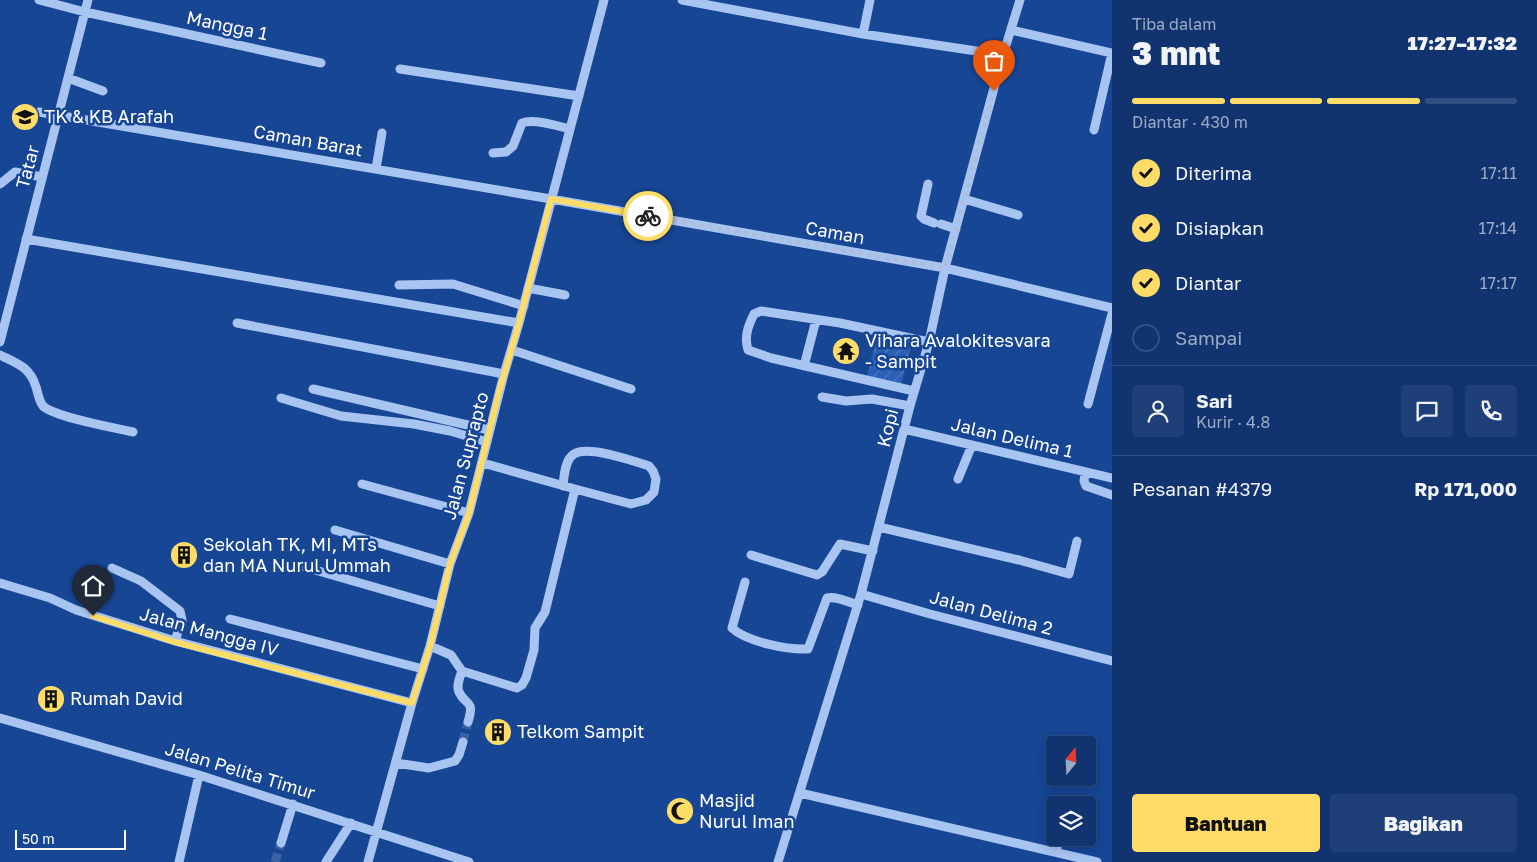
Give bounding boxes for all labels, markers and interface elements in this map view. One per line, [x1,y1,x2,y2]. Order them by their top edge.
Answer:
street label: Mangga 1 [185,6,270,44]
text: Tiba dalam [1132,14,1216,34]
text: 17:27–17:32 [1408,31,1517,54]
text: 3 mnt [1132,34,1220,72]
pin [973,40,1015,91]
icon: bag [980,47,1008,75]
school or university icon: TK & KB Arafah [10,102,40,132]
place label: TK & KB Arafah [44,105,174,127]
text: Diantar · 430 m [1132,112,1248,132]
street label: Caman Barat [252,120,364,160]
street label: Tatar [11,143,43,191]
icon: check [1132,159,1160,187]
text: Diterima [1175,161,1252,184]
text: 17:11 [1480,163,1517,183]
courier [623,191,673,241]
icon: bike [634,202,662,230]
icon: check [1132,214,1160,242]
street label: Caman [804,216,866,248]
text: Disiapkan [1175,216,1264,239]
text: 17:14 [1478,218,1517,238]
icon: check [1132,269,1160,297]
text: Diantar [1175,271,1241,294]
text: 17:17 [1480,273,1517,293]
text: Sampai [1175,326,1242,349]
place label: Vihara Avalokitesvara - Sampit [865,329,1051,372]
temple icon: Vihara Avalokitesvara - Sampit [831,336,861,366]
button: person [1132,385,1184,437]
button: chat [1401,385,1453,437]
button: phone [1465,385,1517,437]
text: Sari [1196,389,1232,412]
street label: Jalan Suprapto [437,390,493,522]
street label: Kopi [872,406,902,449]
street label: Jalan Delima 1 [949,412,1076,462]
text: Kurir · 4.8 [1196,412,1270,432]
text: Pesanan #4379 [1132,477,1272,500]
text: Rp 171,000 [1414,477,1517,500]
place label: Sekolah TK, MI, MTs dan MA Nurul Ummah [203,533,391,576]
building icon: Sekolah TK, MI, MTs dan MA Nurul Ummah [169,540,199,570]
pin [72,565,114,616]
icon: home [79,572,107,600]
street label: Jalan Delima 2 [927,585,1055,639]
street label: Jalan Mangga IV [137,602,281,660]
building icon: Rumah David [36,684,66,714]
place label: Rumah David [70,687,183,709]
building icon: Telkom Sampit [483,717,513,747]
place label: Telkom Sampit [517,720,645,742]
north arrow [1046,736,1096,786]
map controls [1046,736,1096,846]
street label: Jalan Pelita Timur [162,737,318,803]
place label: Masjid Nurul Iman [699,789,795,832]
button: Bantuan [1132,794,1320,852]
button: Bagikan [1330,794,1517,852]
mosque icon: Masjid Nurul Iman [665,796,695,826]
button: layers [1046,796,1096,846]
scale bar [15,827,126,850]
text: 50 m [22,830,55,847]

